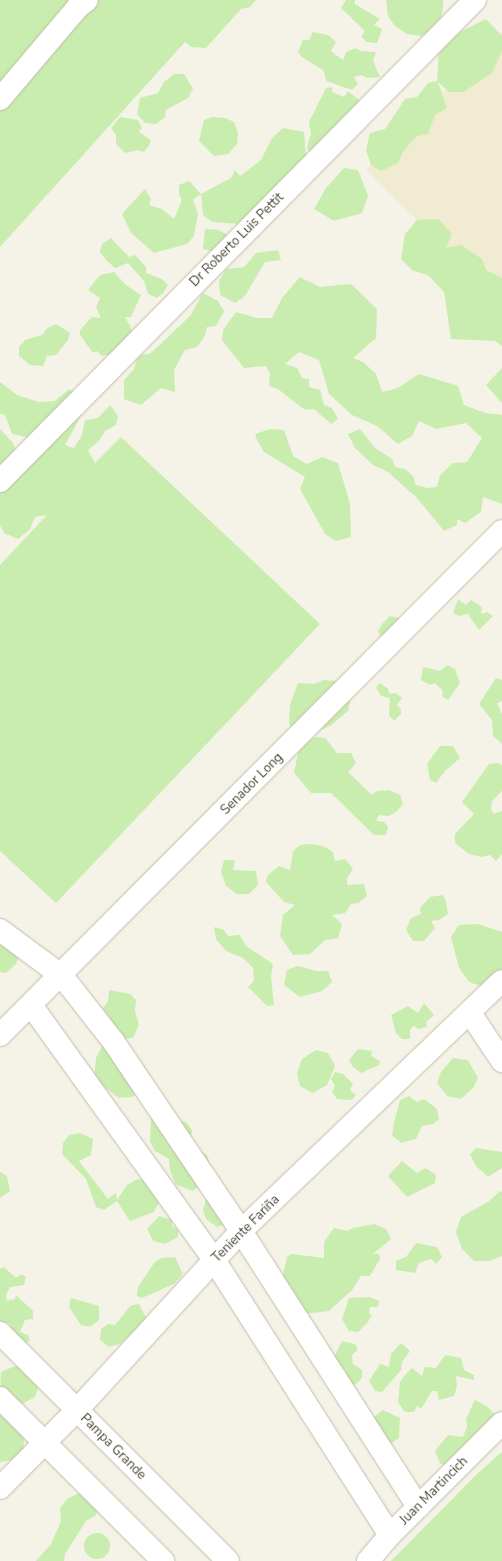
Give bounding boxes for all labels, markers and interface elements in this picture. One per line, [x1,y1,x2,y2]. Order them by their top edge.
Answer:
street label: Dr Roberto Luis Pettit [187,190,287,290]
street label: Senador Long [218,750,286,818]
street label: Teniente Fariña [209,1192,283,1266]
street label: Pampa Grande [77,1411,149,1483]
street label: Juan Martincich [397,1454,471,1528]

